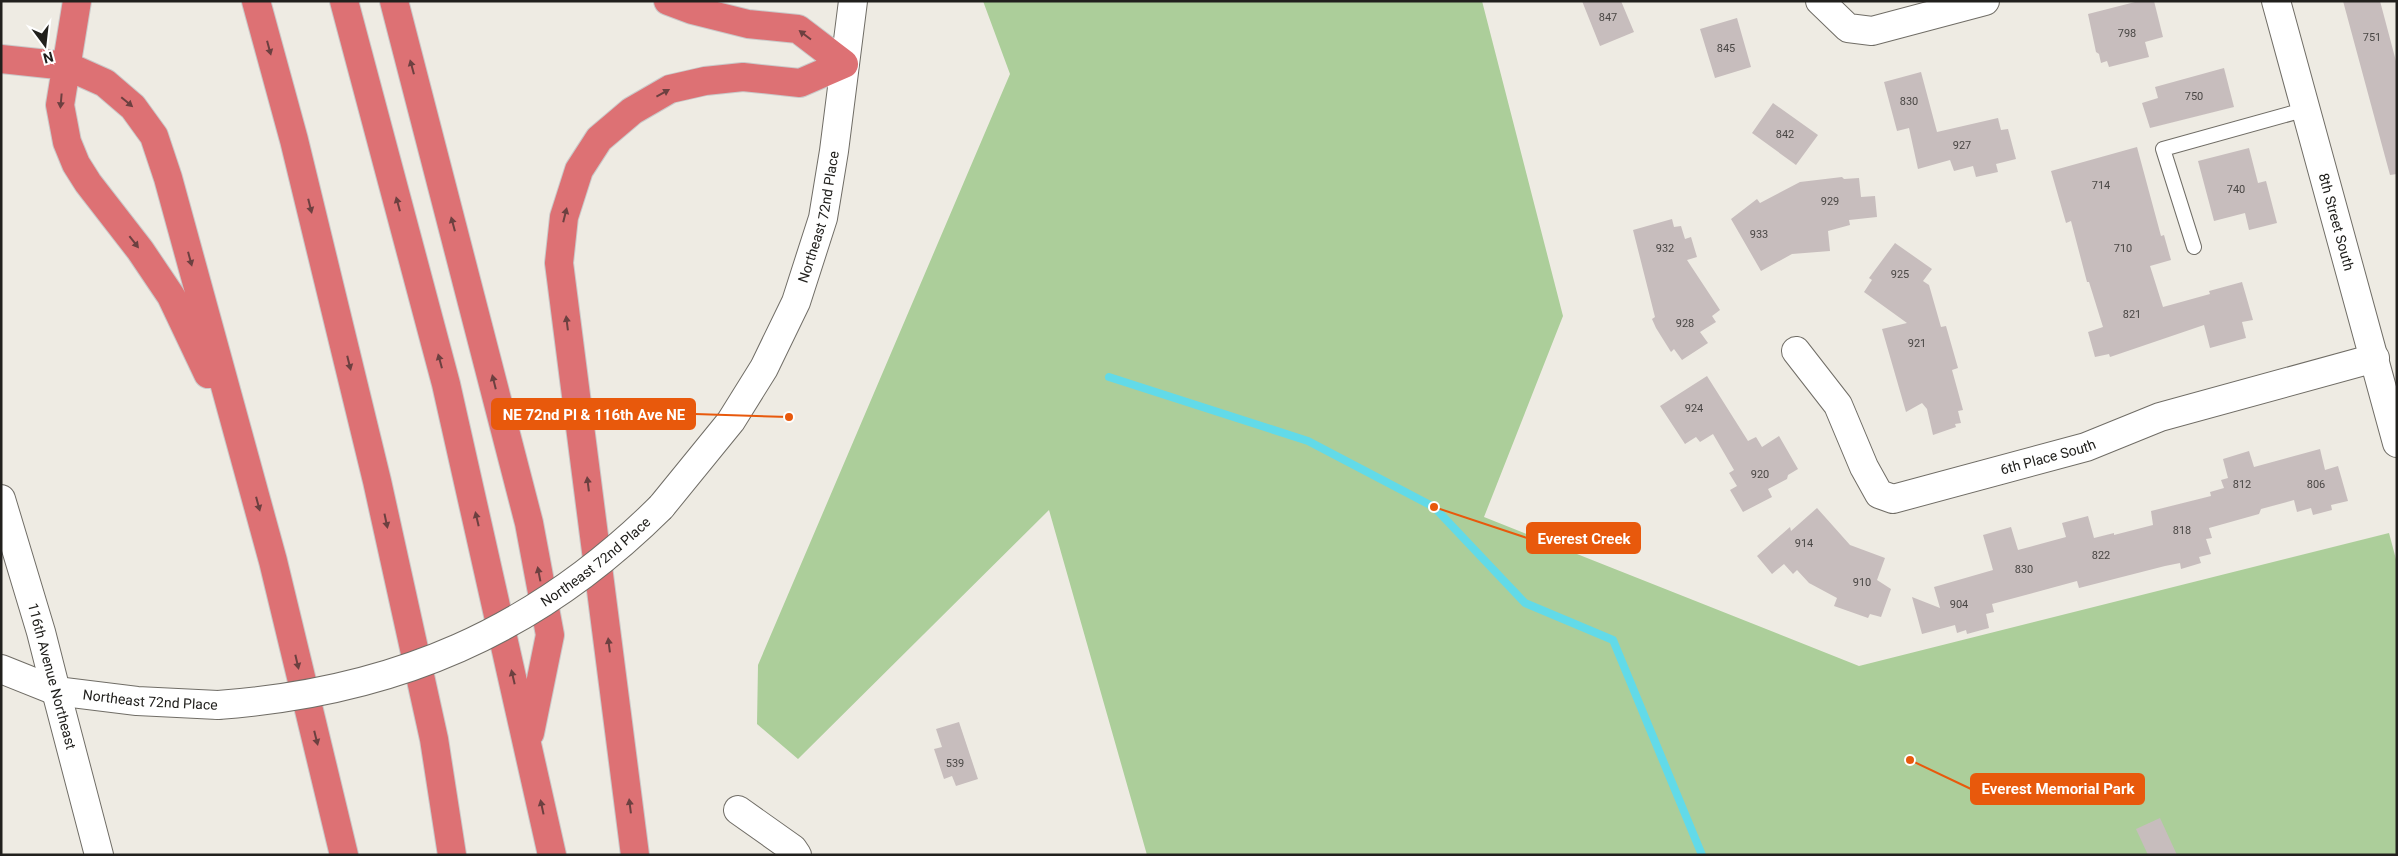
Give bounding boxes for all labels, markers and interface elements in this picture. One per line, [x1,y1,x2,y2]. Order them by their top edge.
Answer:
house number: 847 [1599,11,1617,24]
north arrow [20,20,70,70]
house number: 798 [2118,27,2136,40]
one-way arrow [798,30,812,40]
house number: 751 [2363,31,2381,44]
one-way arrow [265,41,273,56]
house number: 845 [1717,42,1735,55]
text: N [42,49,55,67]
one-way arrow [408,60,416,75]
one-way arrow [656,89,669,98]
house number: 750 [2185,90,2203,103]
one-way arrow [57,93,65,109]
house number: 830 [1900,95,1918,108]
one-way arrow [120,96,133,107]
house number: 842 [1776,128,1794,141]
house number: 927 [1953,139,1971,152]
street label: Northeast 72nd Place [795,150,842,285]
street label: 8th Street South [2315,171,2357,272]
house number: 714 [2092,179,2110,192]
house number: 740 [2227,183,2245,196]
house number: 929 [1821,195,1839,208]
one-way arrow [394,196,402,211]
one-way arrow [306,198,314,213]
one-way arrow [561,207,569,223]
one-way arrow [449,217,457,232]
house number: 933 [1750,228,1768,241]
one-way arrow [128,235,139,248]
house number: 932 [1656,242,1674,255]
house number: 710 [2114,242,2132,255]
one-way arrow [187,251,195,266]
house number: 925 [1891,268,1909,281]
house number: 821 [2123,308,2141,321]
one-way arrow [563,315,571,331]
house number: 928 [1676,317,1694,330]
house number: 921 [1908,337,1926,350]
one-way arrow [436,353,444,368]
one-way arrow [345,356,353,371]
one-way arrow [489,374,497,389]
callout: NE 72nd Pl & 116th Ave NE [492,399,695,429]
house number: 924 [1685,402,1703,415]
text: NE 72nd Pl & 116th Ave NE [503,406,686,424]
street label: 6th Place South [1999,436,2098,478]
house number: 920 [1751,468,1769,481]
one-way arrow [584,476,592,492]
house number: 812 [2233,478,2251,491]
house number: 806 [2307,478,2325,491]
one-way arrow [254,497,262,512]
one-way arrow [473,511,481,526]
one-way arrow [382,514,390,529]
street label: Northeast 72nd Place [538,514,654,610]
callout: Everest Creek [1527,523,1640,553]
house number: 818 [2173,524,2191,537]
text: Everest Creek [1537,530,1632,548]
house number: 914 [1795,537,1813,550]
house number: 822 [2092,549,2110,562]
house number: 830 [2015,563,2033,576]
one-way arrow [534,566,542,582]
house number: 910 [1853,576,1871,589]
house number: 904 [1950,598,1968,611]
street label: 116th Avenue Northeast [25,601,79,751]
one-way arrow [605,637,613,653]
one-way arrow [293,654,301,669]
one-way arrow [509,670,517,685]
street label: Northeast 72nd Place [82,686,218,713]
one-way arrow [312,730,320,745]
house number: 539 [946,757,964,770]
callout: Everest Memorial Park [1971,774,2144,804]
text: Everest Memorial Park [1982,780,2135,798]
one-way arrow [626,798,634,814]
one-way arrow [537,799,545,815]

